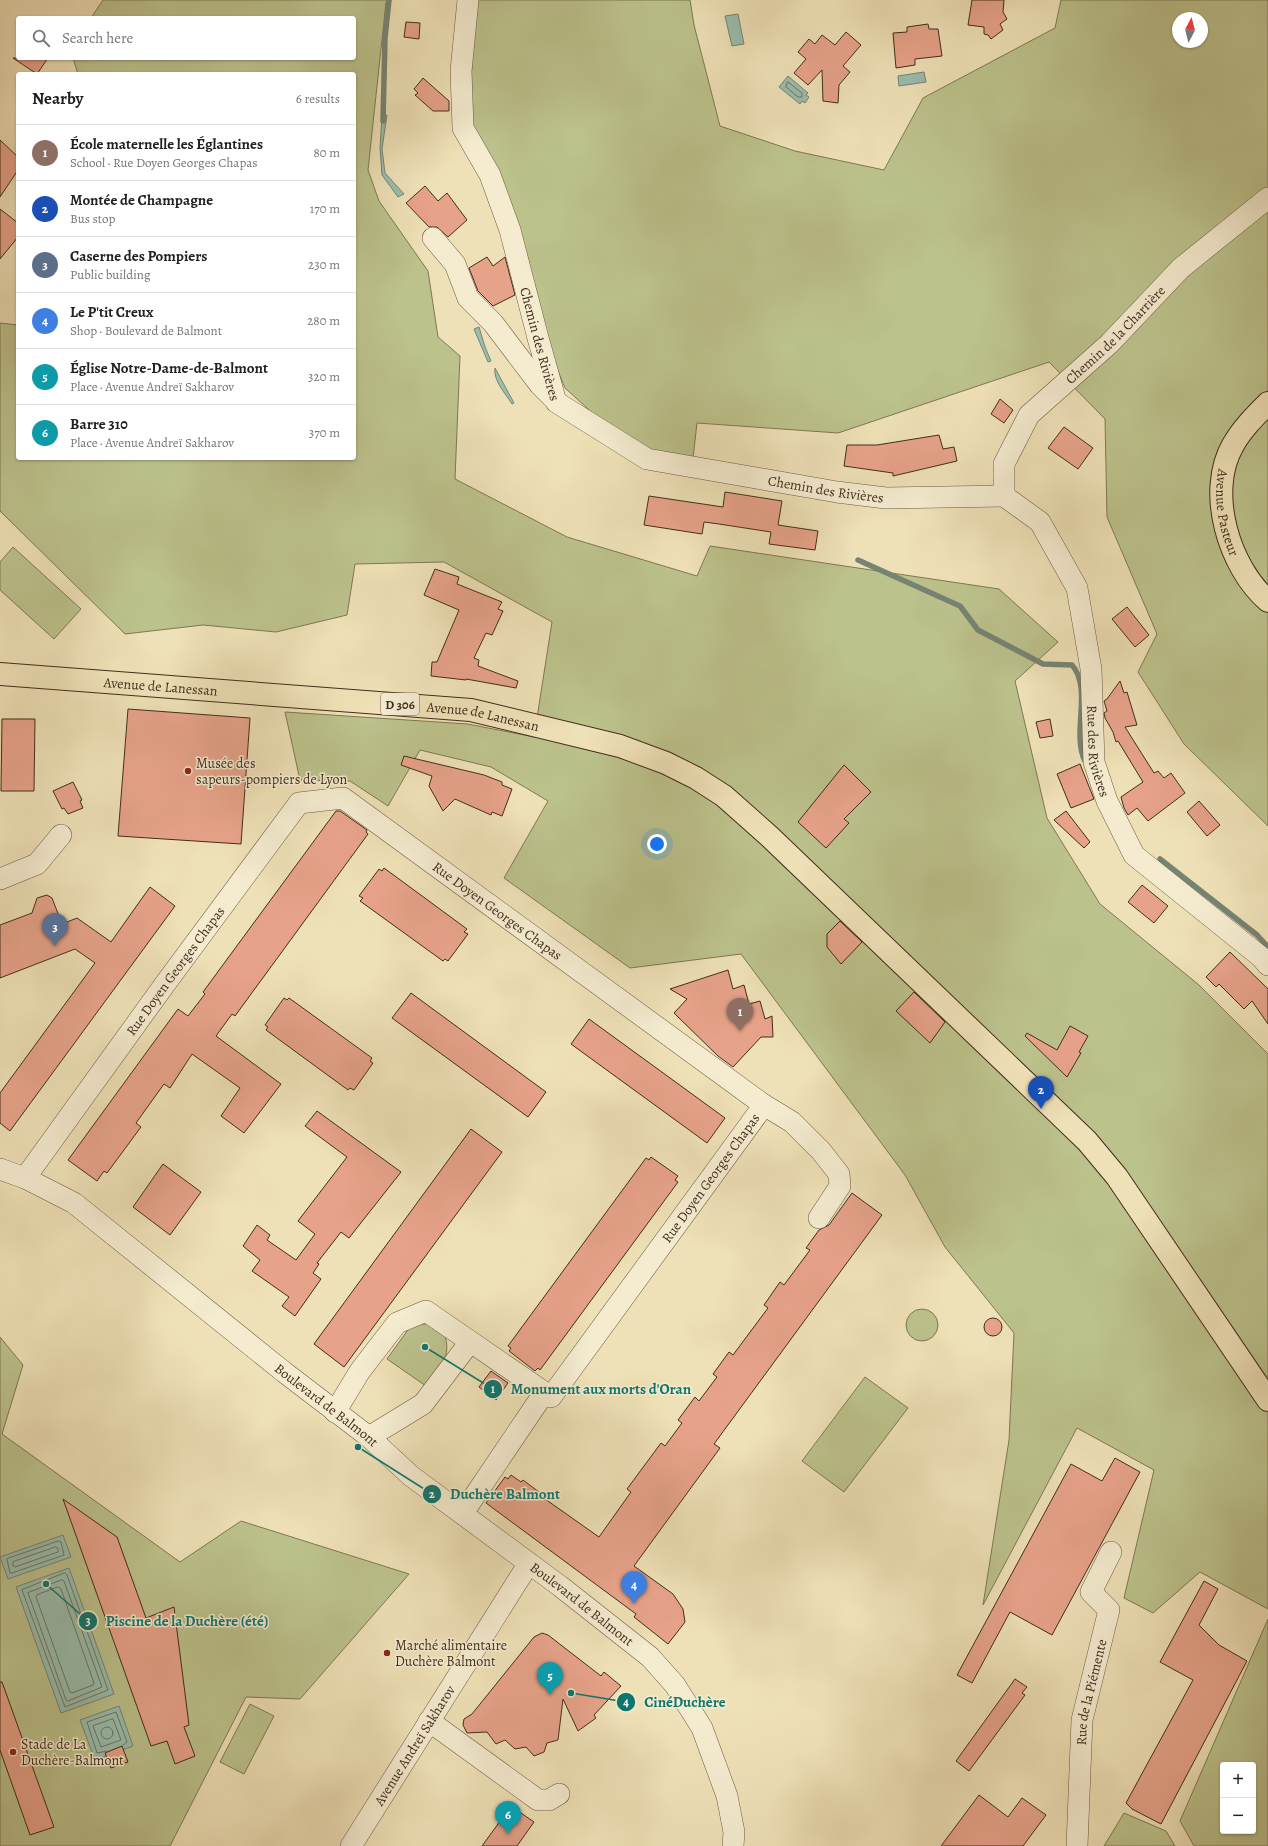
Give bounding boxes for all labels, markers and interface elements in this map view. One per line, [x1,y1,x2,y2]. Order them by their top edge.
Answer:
north arrow [1172,12,1208,48]
search box [16,16,356,60]
icon: search [30,27,52,49]
text: Search here [62,28,133,48]
text: Nearby [32,87,83,110]
text: 6 results [296,90,340,107]
text: École maternelle les Églantines [70,134,263,154]
text: 1 [43,144,47,161]
text: 80 m [313,144,340,161]
text: School · Rue Doyen Georges Chapas [70,154,258,171]
text: Montée de Champagne [70,190,213,210]
text: 2 [42,200,48,217]
text: 170 m [310,200,340,217]
text: Bus stop [70,210,115,227]
text: Caserne des Pompiers [70,246,207,266]
text: 3 [42,256,48,273]
text: 230 m [308,256,340,273]
text: Public building [70,266,150,283]
street label: Chemin de la Charrière [1061,281,1169,388]
street label: Chemin des Rivières [516,285,565,403]
text: Le P'tit Creux [70,302,153,322]
text: 4 [42,312,48,329]
text: 280 m [307,312,340,329]
text: Shop · Boulevard de Balmont [70,322,222,339]
text: Église Notre-Dame-de-Balmont [70,358,268,378]
text: 5 [42,368,48,385]
text: 320 m [308,368,340,385]
text: Place · Avenue Andreï Sakharov [70,378,234,395]
text: Barre 310 [70,414,128,434]
text: 6 [42,424,48,441]
text: 370 m [309,424,340,441]
text: Place · Avenue Andreï Sakharov [70,434,234,451]
street label: Avenue Pasteur [1212,467,1244,560]
street label: Chemin des Rivières [767,471,885,507]
street label: Avenue de Lanessan [102,672,219,700]
road number: D 306 [381,693,419,715]
street label: Avenue de Lanessan [425,697,541,736]
street label: Rue des Rivières [1083,705,1114,799]
place label: Musée des sapeurs-pompiers de Lyon [196,754,348,789]
marker: Musée des sapeurs-pompiers de Lyon [183,766,193,776]
your location [647,834,667,854]
street label: Rue Doyen Georges Chapas [429,857,566,964]
street label: Rue Doyen Georges Chapas [121,902,229,1039]
pin: 3 [42,913,68,946]
pin: 1 [727,998,753,1031]
pin: 2 [1028,1076,1054,1109]
street label: Rue Doyen Georges Chapas [658,1109,764,1247]
street label: Boulevard de Balmont [271,1359,383,1451]
callout: Monument aux morts d'Oran [483,1376,699,1403]
text: Monument aux morts d'Oran [511,1379,692,1399]
text: 1 [491,1381,496,1397]
callout: Duchère Balmont [422,1481,568,1508]
text: Duchère Balmont [450,1484,560,1504]
text: 2 [429,1486,435,1502]
street label: Boulevard de Balmont [526,1558,638,1650]
pin: 4 [621,1571,647,1604]
callout: Piscine de la Duchère (été) [78,1607,277,1634]
text: Piscine de la Duchère (été) [106,1611,268,1631]
text: 3 [85,1613,91,1629]
place label: Marché alimentaire Duchère Balmont [395,1636,507,1671]
street label: Rue de la Piémente [1072,1637,1111,1746]
marker: Marché alimentaire Duchère Balmont [382,1648,392,1658]
pin: 5 [537,1662,563,1695]
street label: Avenue Andreï Sakharov [369,1681,460,1810]
callout: CinéDuchère [616,1689,734,1716]
text: CinéDuchère [644,1692,726,1712]
text: 4 [623,1694,629,1710]
place label: Stade de La Duchère-Balmont [21,1735,124,1770]
marker: Stade de La Duchère-Balmont [8,1747,18,1757]
map controls [1220,1762,1256,1834]
button: + [1220,1762,1256,1798]
button: − [1220,1798,1256,1834]
pin: 6 [495,1801,521,1834]

